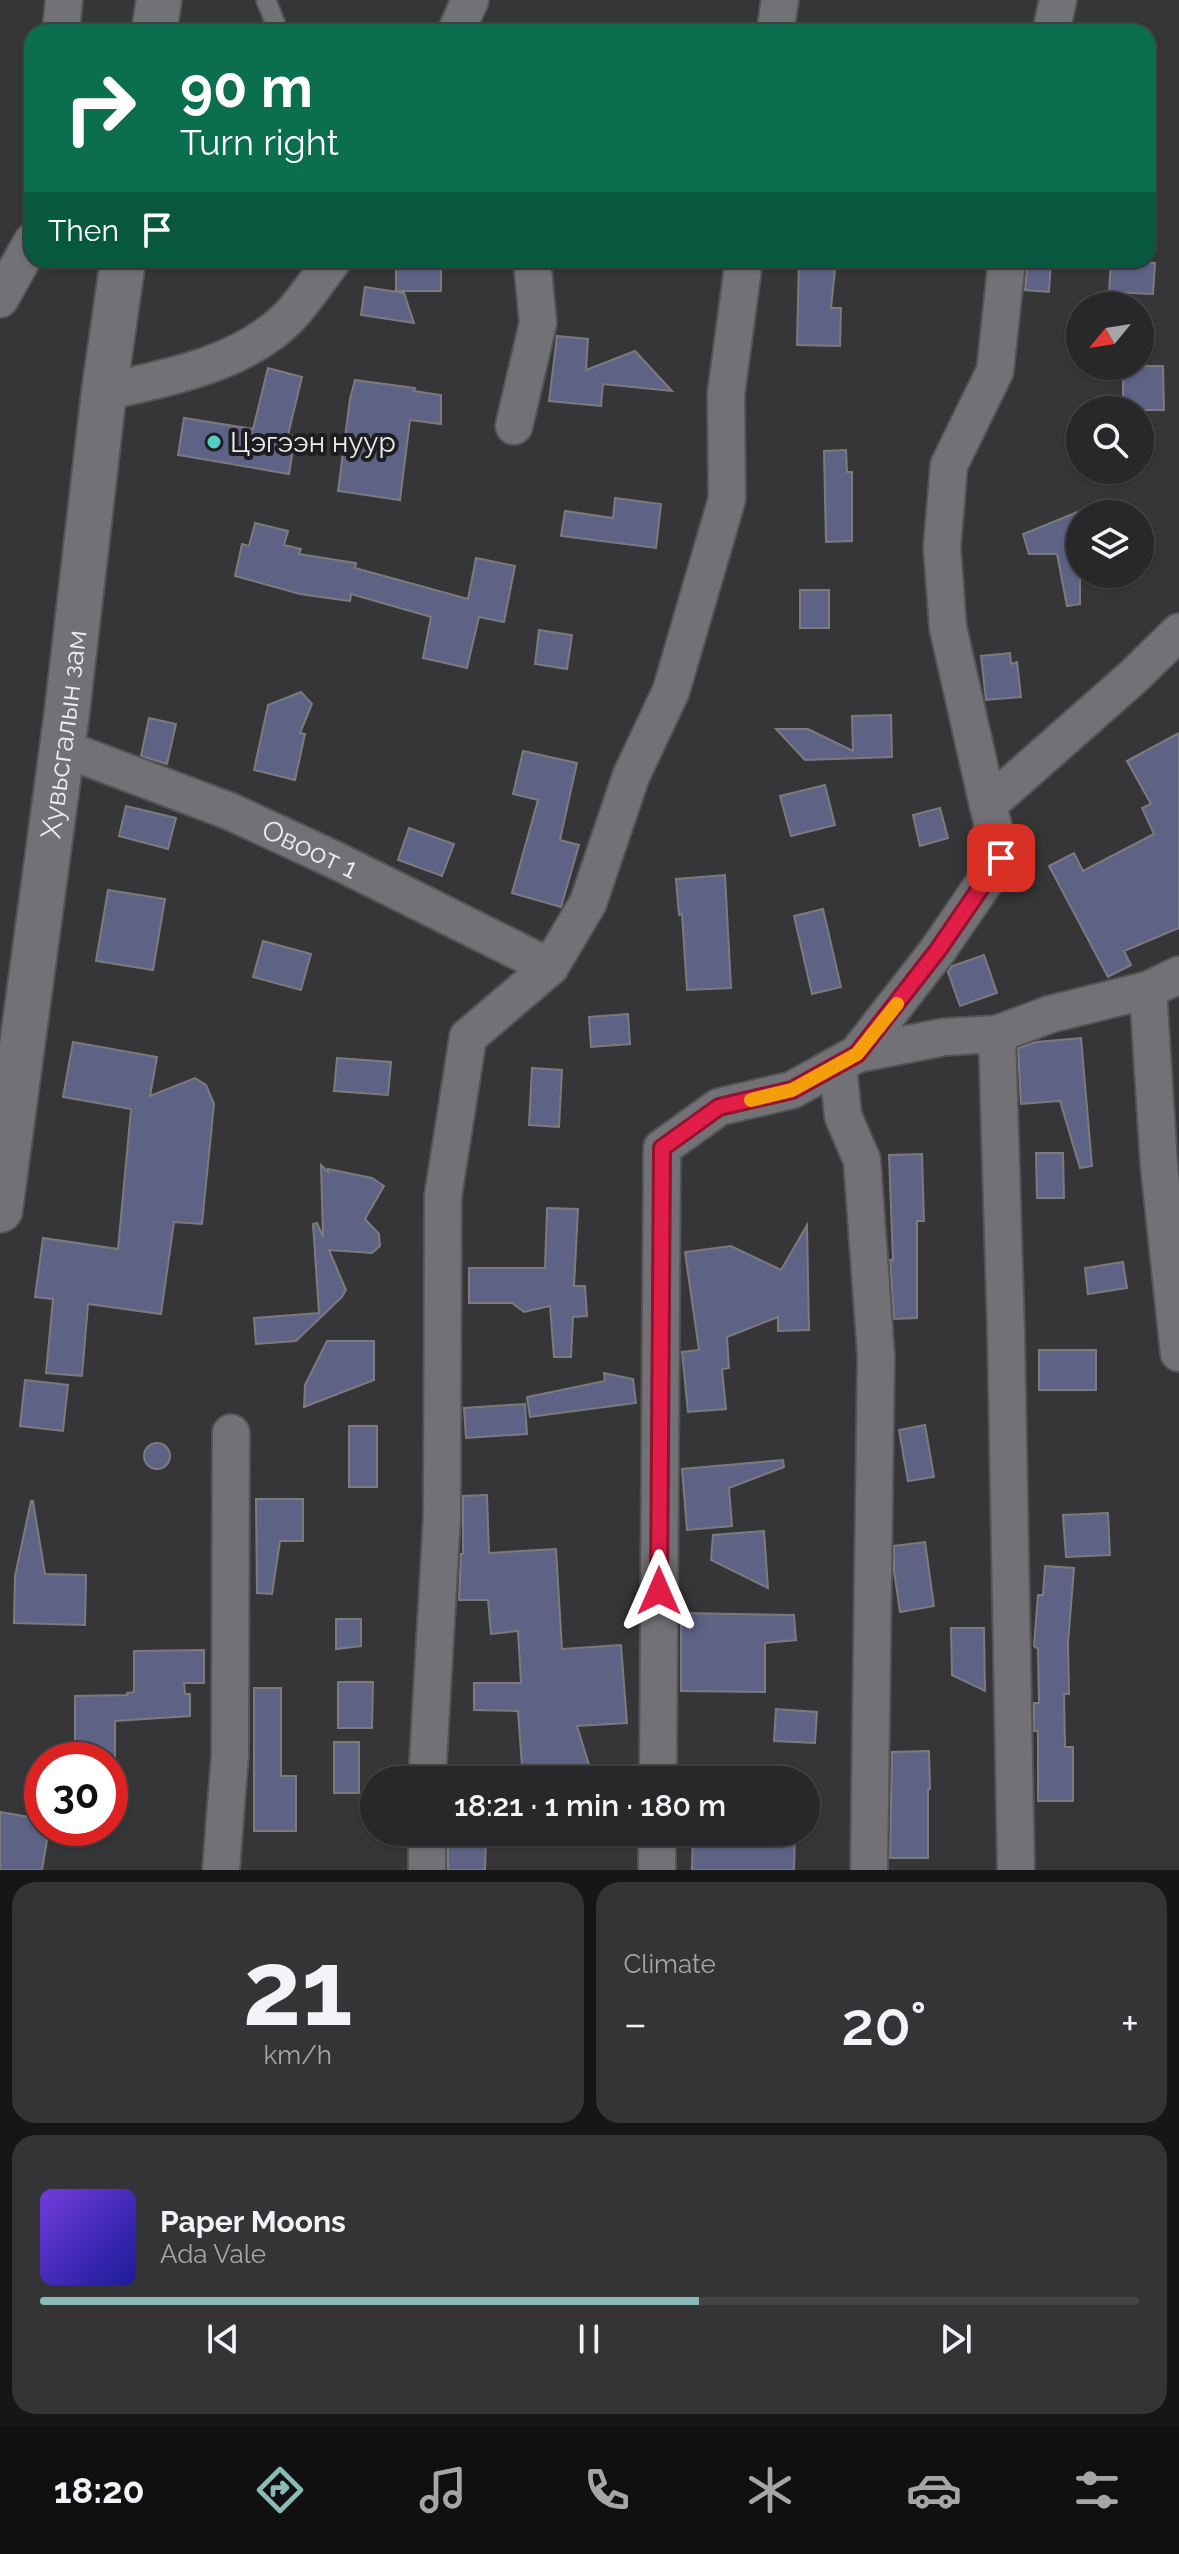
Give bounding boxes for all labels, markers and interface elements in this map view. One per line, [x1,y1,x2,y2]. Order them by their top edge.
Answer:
text: 90 m [180,54,313,120]
icon: right [48,56,152,160]
text: Turn right [180,121,339,163]
icon: arrive [135,208,179,252]
text: Then [48,213,119,248]
north arrow [1066,292,1154,380]
map controls [1066,292,1154,588]
button: search [1066,396,1154,484]
place label: Цэгээн нуур [230,426,396,459]
marker: Цэгээн нуур [205,433,223,451]
button: layers [1066,500,1154,588]
street label: Хувьсгалын зам [34,628,93,840]
street label: Овоот 1 [257,813,363,886]
pin [967,824,1035,892]
icon: arrive [979,836,1023,880]
position arrow [617,1549,701,1633]
speed limit sign: 30 [24,1742,128,1846]
text: 18:21 · 1 min · 180 m [454,1788,726,1823]
text: 21 [243,1927,353,2049]
text: Climate [624,1949,716,1979]
text: 20° [841,1989,927,2059]
text: − [624,1998,647,2049]
text: + [1121,1998,1139,2049]
text: km/h [263,2040,332,2070]
text: Paper Moons [160,2204,346,2239]
text: Ada Vale [160,2239,266,2269]
icon: previous [201,2317,245,2361]
icon: pause [567,2317,611,2361]
icon: next [934,2317,978,2361]
icon: directions [252,2462,308,2518]
icon: music [415,2462,471,2518]
icon: phone [579,2462,635,2518]
icon: climate [742,2462,798,2518]
icon: car [906,2462,962,2518]
icon: filters [1069,2462,1125,2518]
text: 18:20 [54,2469,145,2511]

